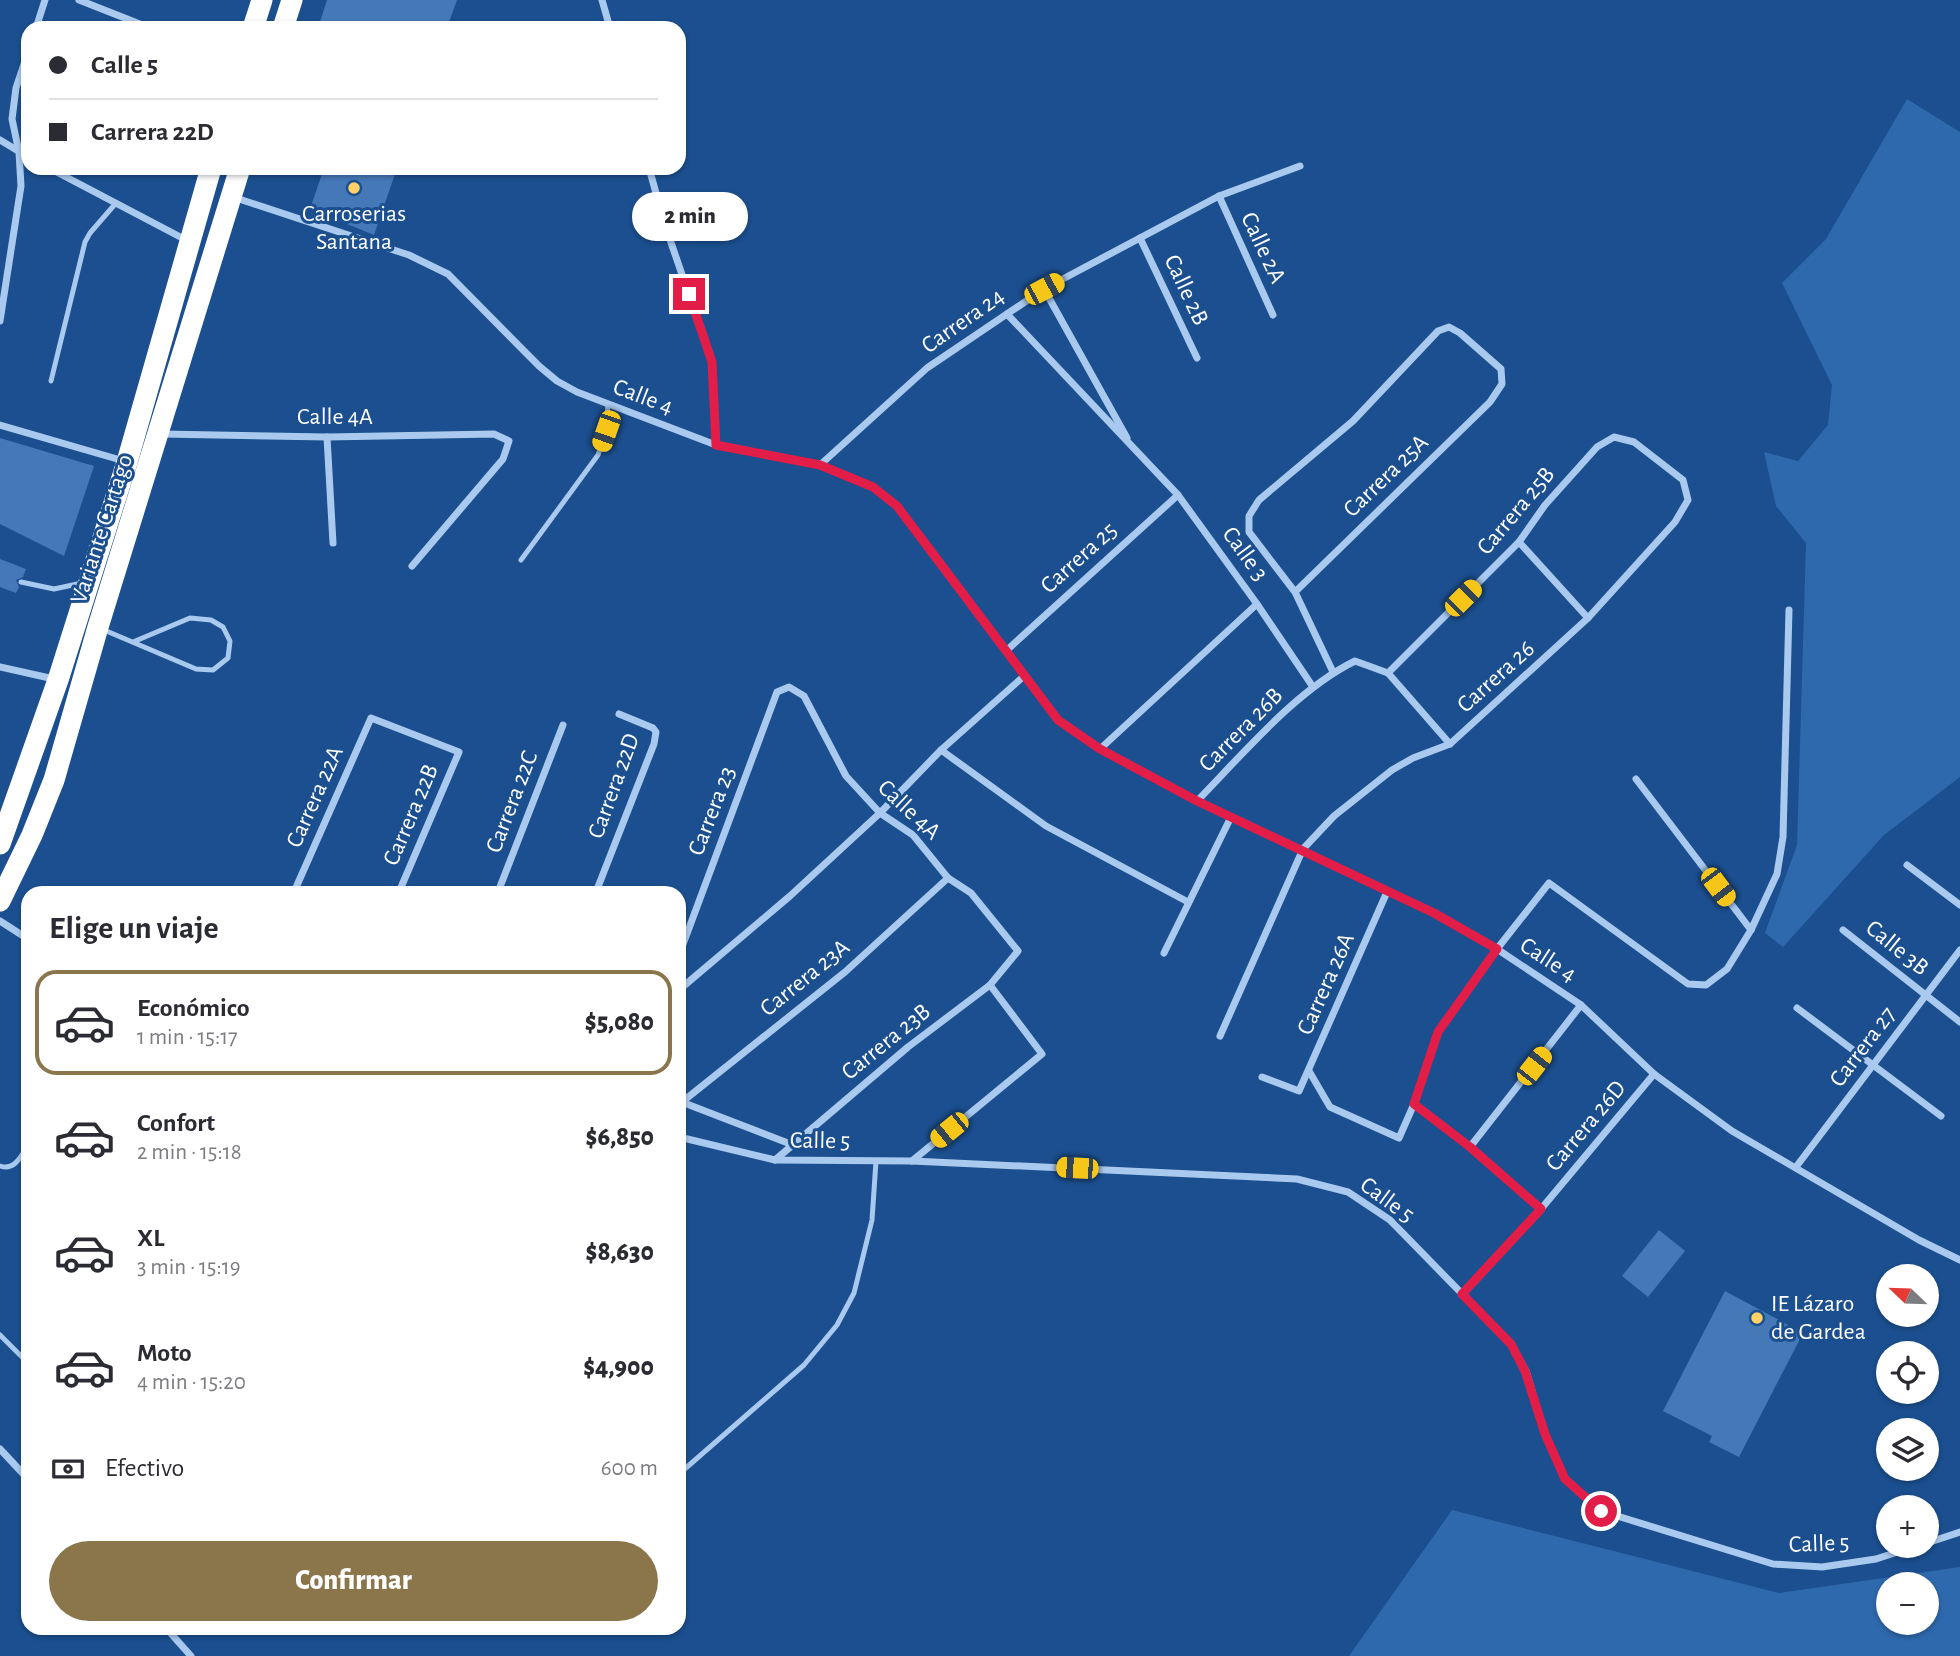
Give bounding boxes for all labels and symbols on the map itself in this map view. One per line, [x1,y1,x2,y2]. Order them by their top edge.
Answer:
marker: Carroserias Santana [346,180,362,196]
callout: 2 min [631,192,747,242]
place label: Carroserias Santana [302,202,406,254]
street label: Calle 2A [1236,209,1290,287]
street label: Calle 2B [1159,251,1213,329]
car [1021,270,1068,308]
route end [673,278,705,310]
street label: Carrera 24 [917,284,1009,358]
street label: Calle 4 [610,375,676,419]
street label: Calle 4A [297,405,373,429]
car [590,408,623,454]
street label: Carrera 25A [1339,430,1433,522]
street label: Variante Cartago [67,451,137,607]
street label: Carrera 25B [1473,463,1559,559]
street label: Carrera 25 [1036,518,1122,598]
street label: Calle 3 [1218,523,1272,585]
car [1441,576,1486,620]
street label: Carrera 26 [1453,636,1539,718]
street label: Carrera 26B [1194,683,1288,777]
street label: Carrera 22D [584,730,644,842]
street label: Carrera 22A [282,743,348,851]
street label: Carrera 22C [482,748,542,856]
street label: Carrera 22B [379,761,443,869]
street label: Carrera 23 [684,763,740,859]
street label: Calle 4A [873,775,945,845]
car [1697,864,1740,910]
street label: Calle 3B [1861,916,1933,980]
street label: Carrera 26A [1293,929,1359,1038]
street label: Calle 4 [1515,933,1581,987]
street label: Carrera 23A [756,935,854,1021]
street label: Carrera 23B [837,999,935,1085]
street label: Carrera 27 [1825,1002,1901,1092]
car [1513,1043,1556,1089]
street label: Carrera 26D [1541,1076,1631,1176]
car [927,1109,972,1151]
street label: Calle 5 [790,1128,850,1154]
car [1056,1156,1099,1180]
street label: Calle 5 [1355,1173,1419,1227]
north arrow [1876,1264,1939,1326]
place label: IE Lázaro de Gardea [1771,1292,1866,1344]
marker: IE Lázaro de Gardea [1749,1310,1765,1326]
route start [1585,1495,1617,1527]
street label: Calle 5 [1788,1531,1850,1557]

